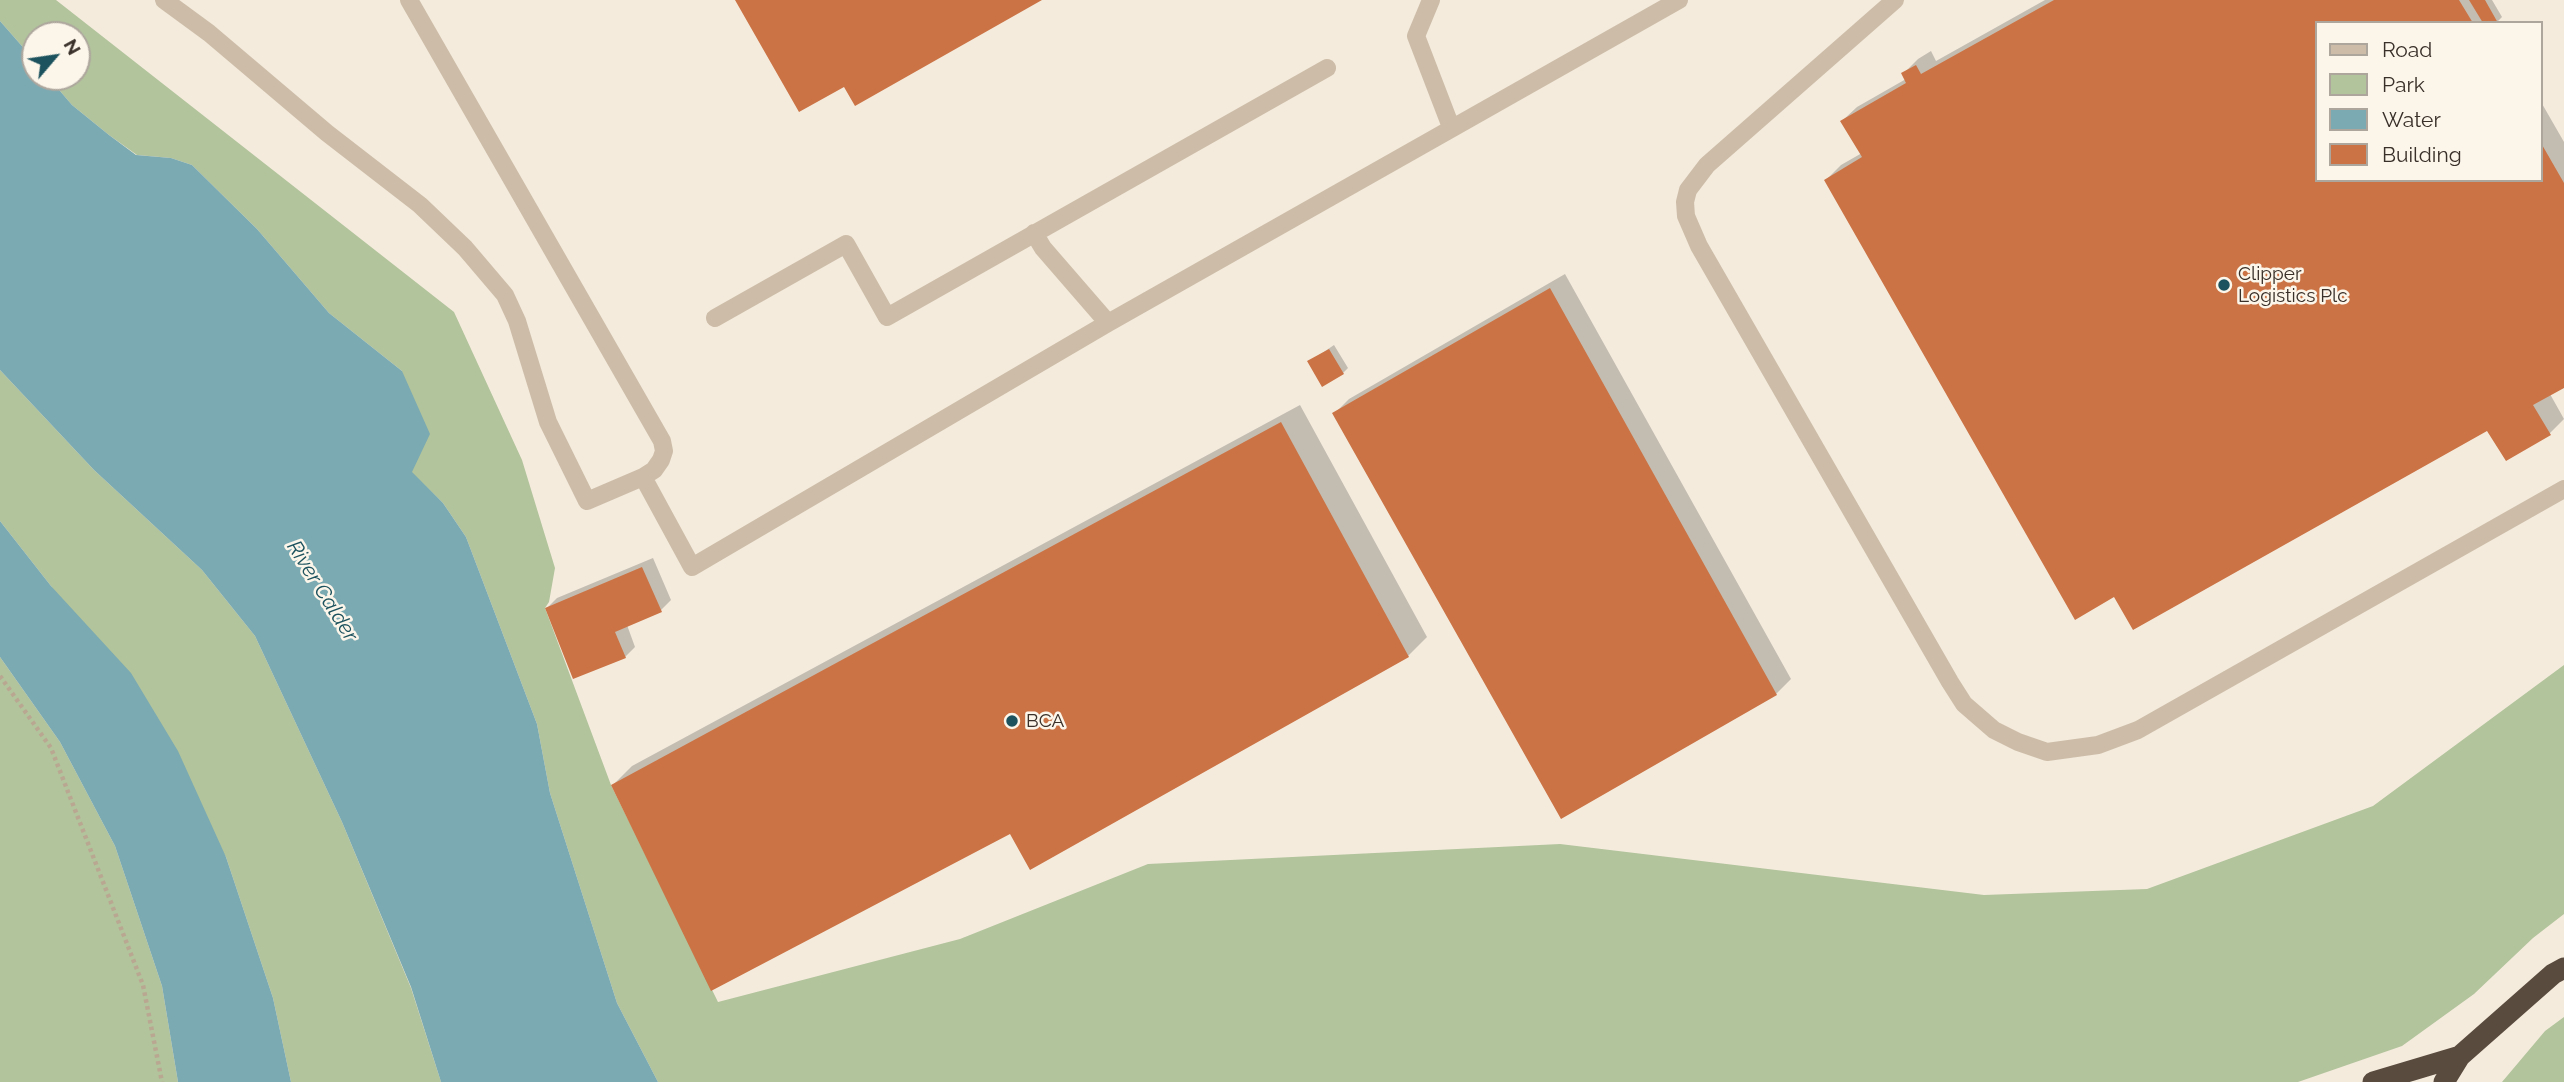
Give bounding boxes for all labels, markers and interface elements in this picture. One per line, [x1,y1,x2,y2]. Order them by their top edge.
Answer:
north arrow [21,21,91,91]
legend [2316,21,2543,182]
text: N [59,35,86,58]
text: Road [2382,37,2432,62]
text: Park [2382,72,2425,97]
text: Water [2382,107,2441,132]
text: Building [2382,142,2462,167]
place label: Clipper Logistics Plc [2238,263,2348,307]
marker: Clipper Logistics Plc [2216,277,2232,293]
water label: River Calder [281,536,363,646]
place label: BCA [1026,710,1064,732]
marker: BCA [1004,713,1020,729]

